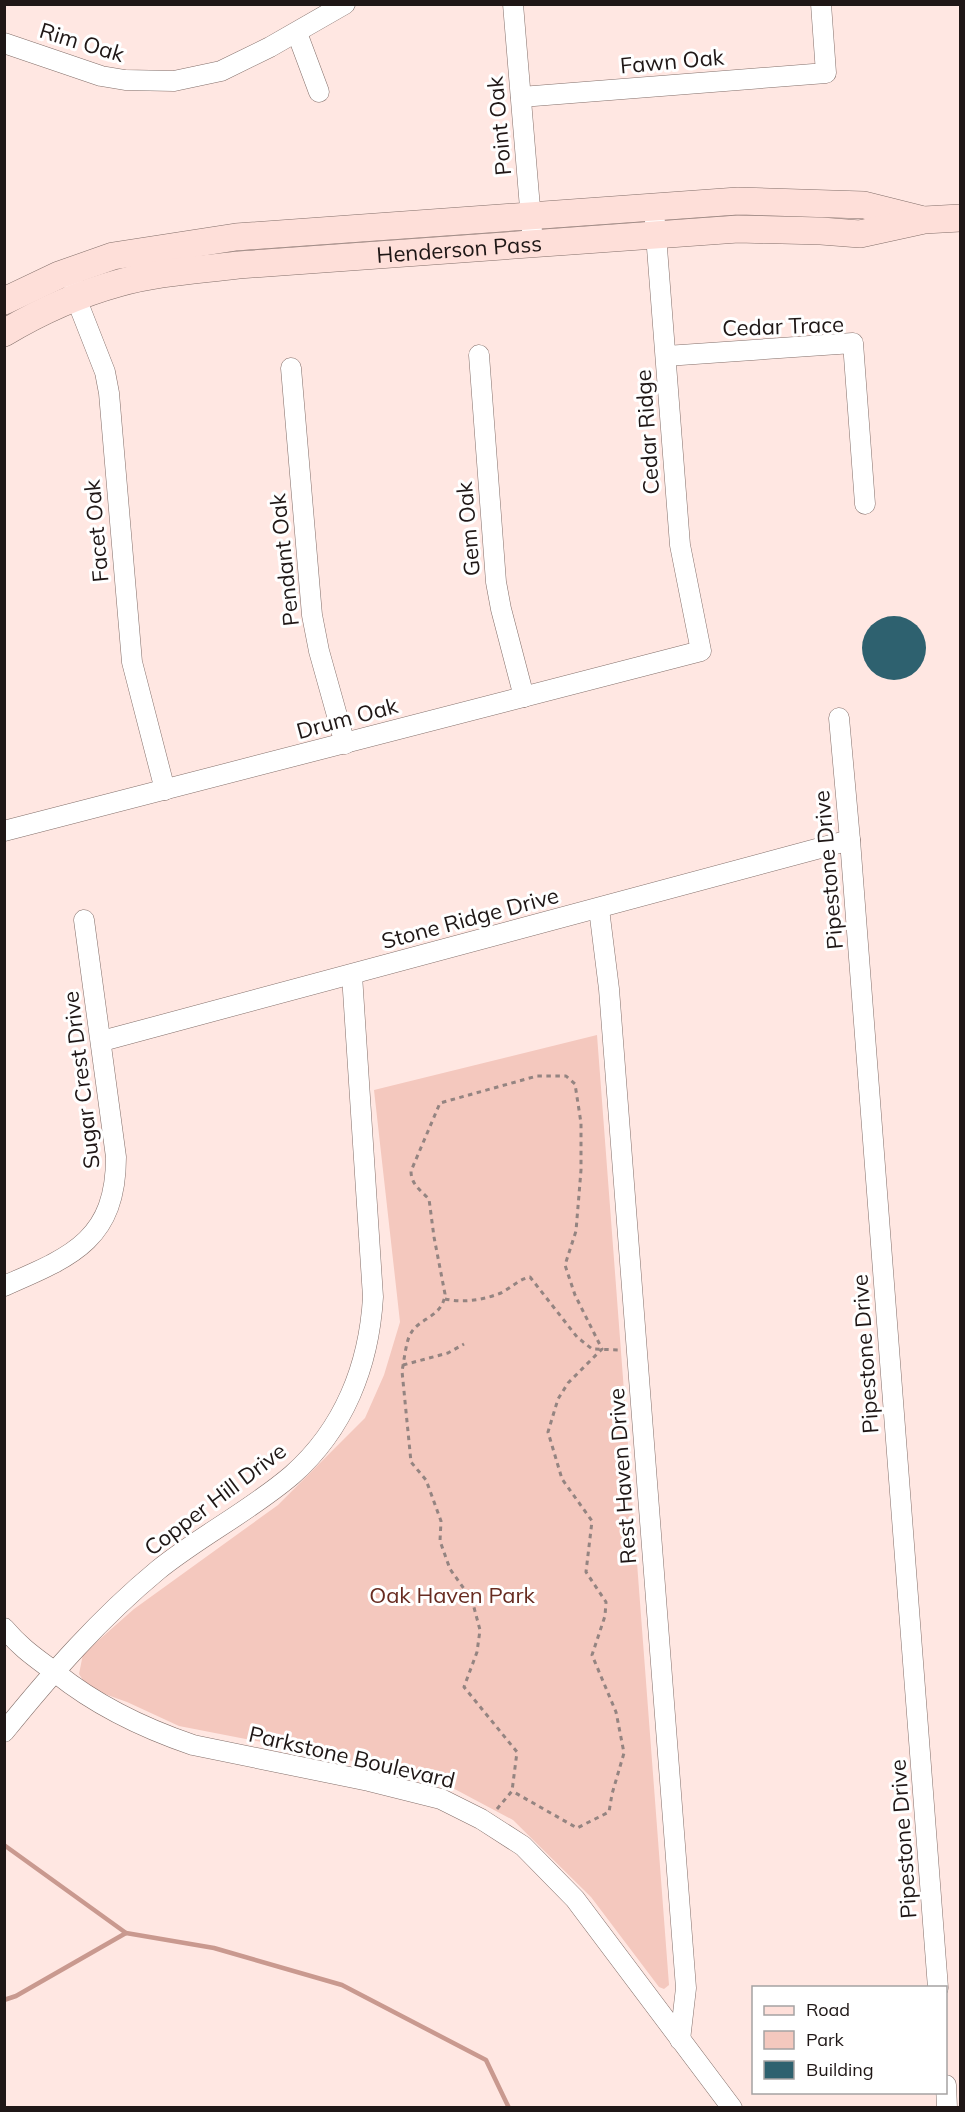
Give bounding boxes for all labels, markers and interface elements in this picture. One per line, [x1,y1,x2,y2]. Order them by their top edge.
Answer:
street label: Rim Oak [36,16,128,68]
street label: Fawn Oak [619,42,726,79]
street label: Point Oak [481,75,517,177]
street label: Henderson Pass [376,229,543,269]
street label: Cedar Trace [722,310,844,342]
street label: Cedar Ridge [629,369,665,495]
street label: Facet Oak [78,478,114,583]
street label: Gem Oak [450,480,486,577]
street label: Pendant Oak [263,492,305,628]
street label: Drum Oak [293,691,401,745]
street label: Pipestone Drive [807,789,849,951]
street label: Stone Ridge Drive [378,881,562,955]
street label: Sugar Crest Drive [56,990,106,1170]
street label: Pipestone Drive [845,1273,885,1435]
street label: Rest Haven Drive [602,1387,642,1565]
street label: Copper Hill Drive [139,1437,291,1561]
park label: Oak Haven Park [369,1581,535,1609]
street label: Parkstone Boulevard [246,1720,458,1794]
street label: Pipestone Drive [883,1758,923,1920]
legend [752,1986,947,2094]
text: Road [806,1998,850,2021]
text: Park [806,2028,845,2051]
text: Building [806,2058,874,2081]

